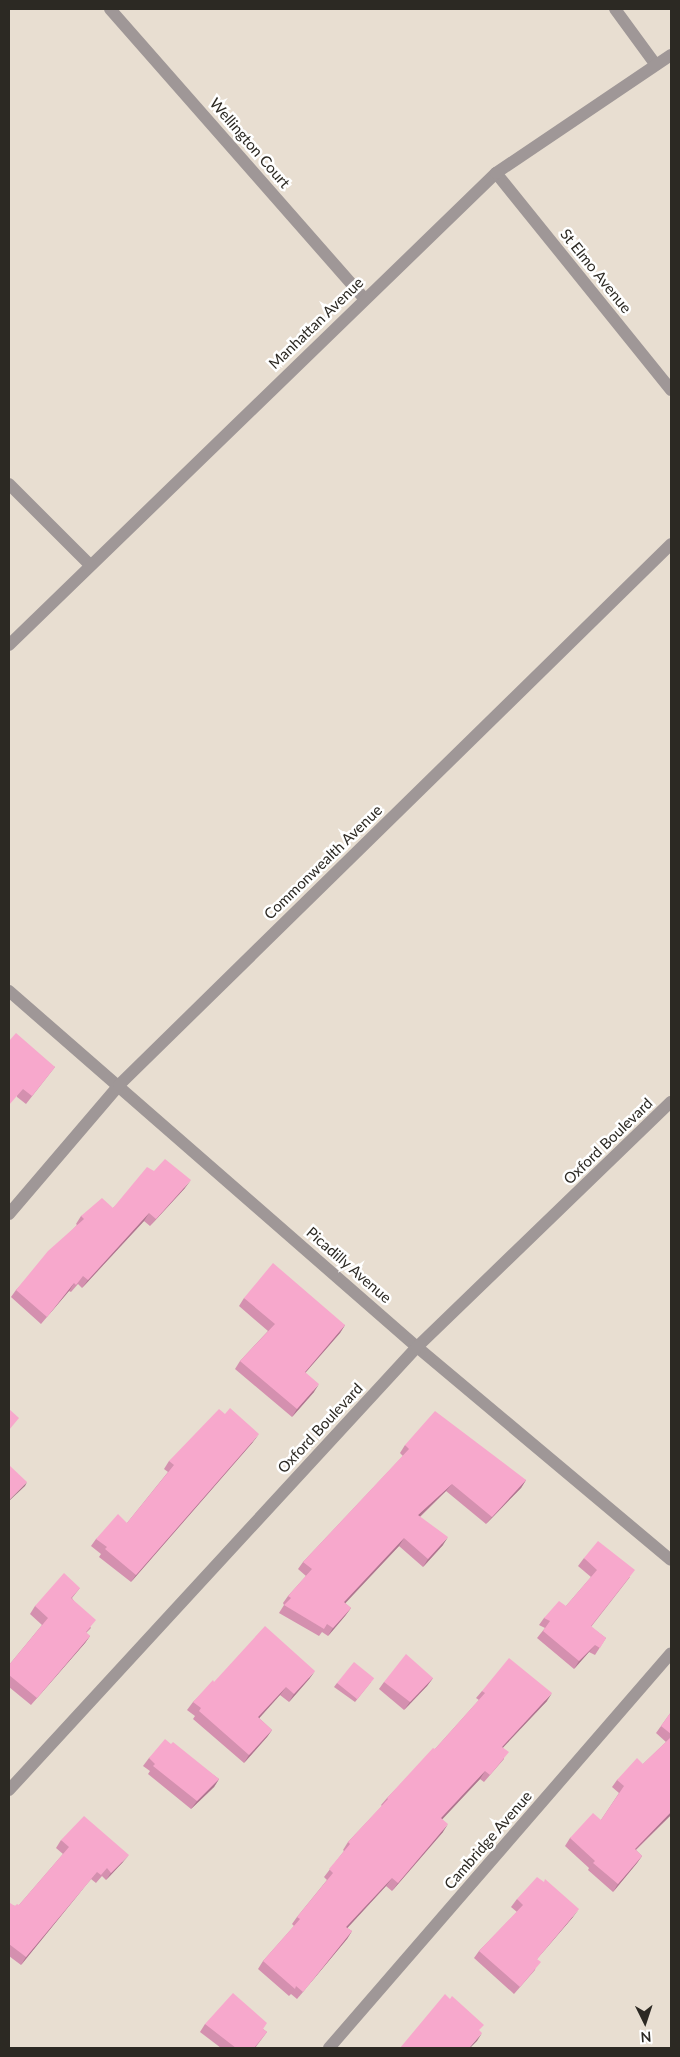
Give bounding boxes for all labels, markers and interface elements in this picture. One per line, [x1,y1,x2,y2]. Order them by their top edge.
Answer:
street label: Wellington Court [206,94,294,192]
street label: St Elmo Avenue [556,225,636,317]
street label: Manhattan Avenue [265,273,367,373]
street label: Commonwealth Avenue [260,801,386,923]
street label: Oxford Boulevard [560,1094,656,1188]
street label: Picadilly Avenue [303,1223,395,1307]
street label: Oxford Boulevard [274,1379,366,1477]
street label: Cambridge Avenue [440,1787,536,1893]
north arrow [620,1997,670,2047]
text: N [640,2029,652,2046]

